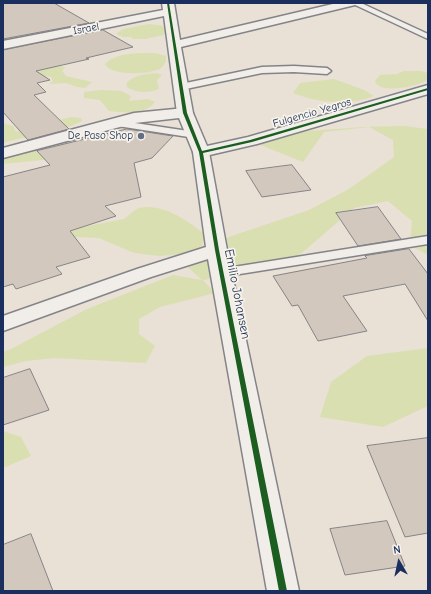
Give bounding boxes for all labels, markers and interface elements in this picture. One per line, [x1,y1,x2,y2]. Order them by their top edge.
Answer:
street label: Israel [72,20,100,38]
street label: Fulgencio Yegros [271,96,353,130]
place label: De Paso Shop [68,129,133,143]
marker: De Paso Shop [136,131,146,141]
street label: Emilio Johansen [221,248,253,340]
north arrow [379,542,419,582]
text: N [392,543,402,557]

